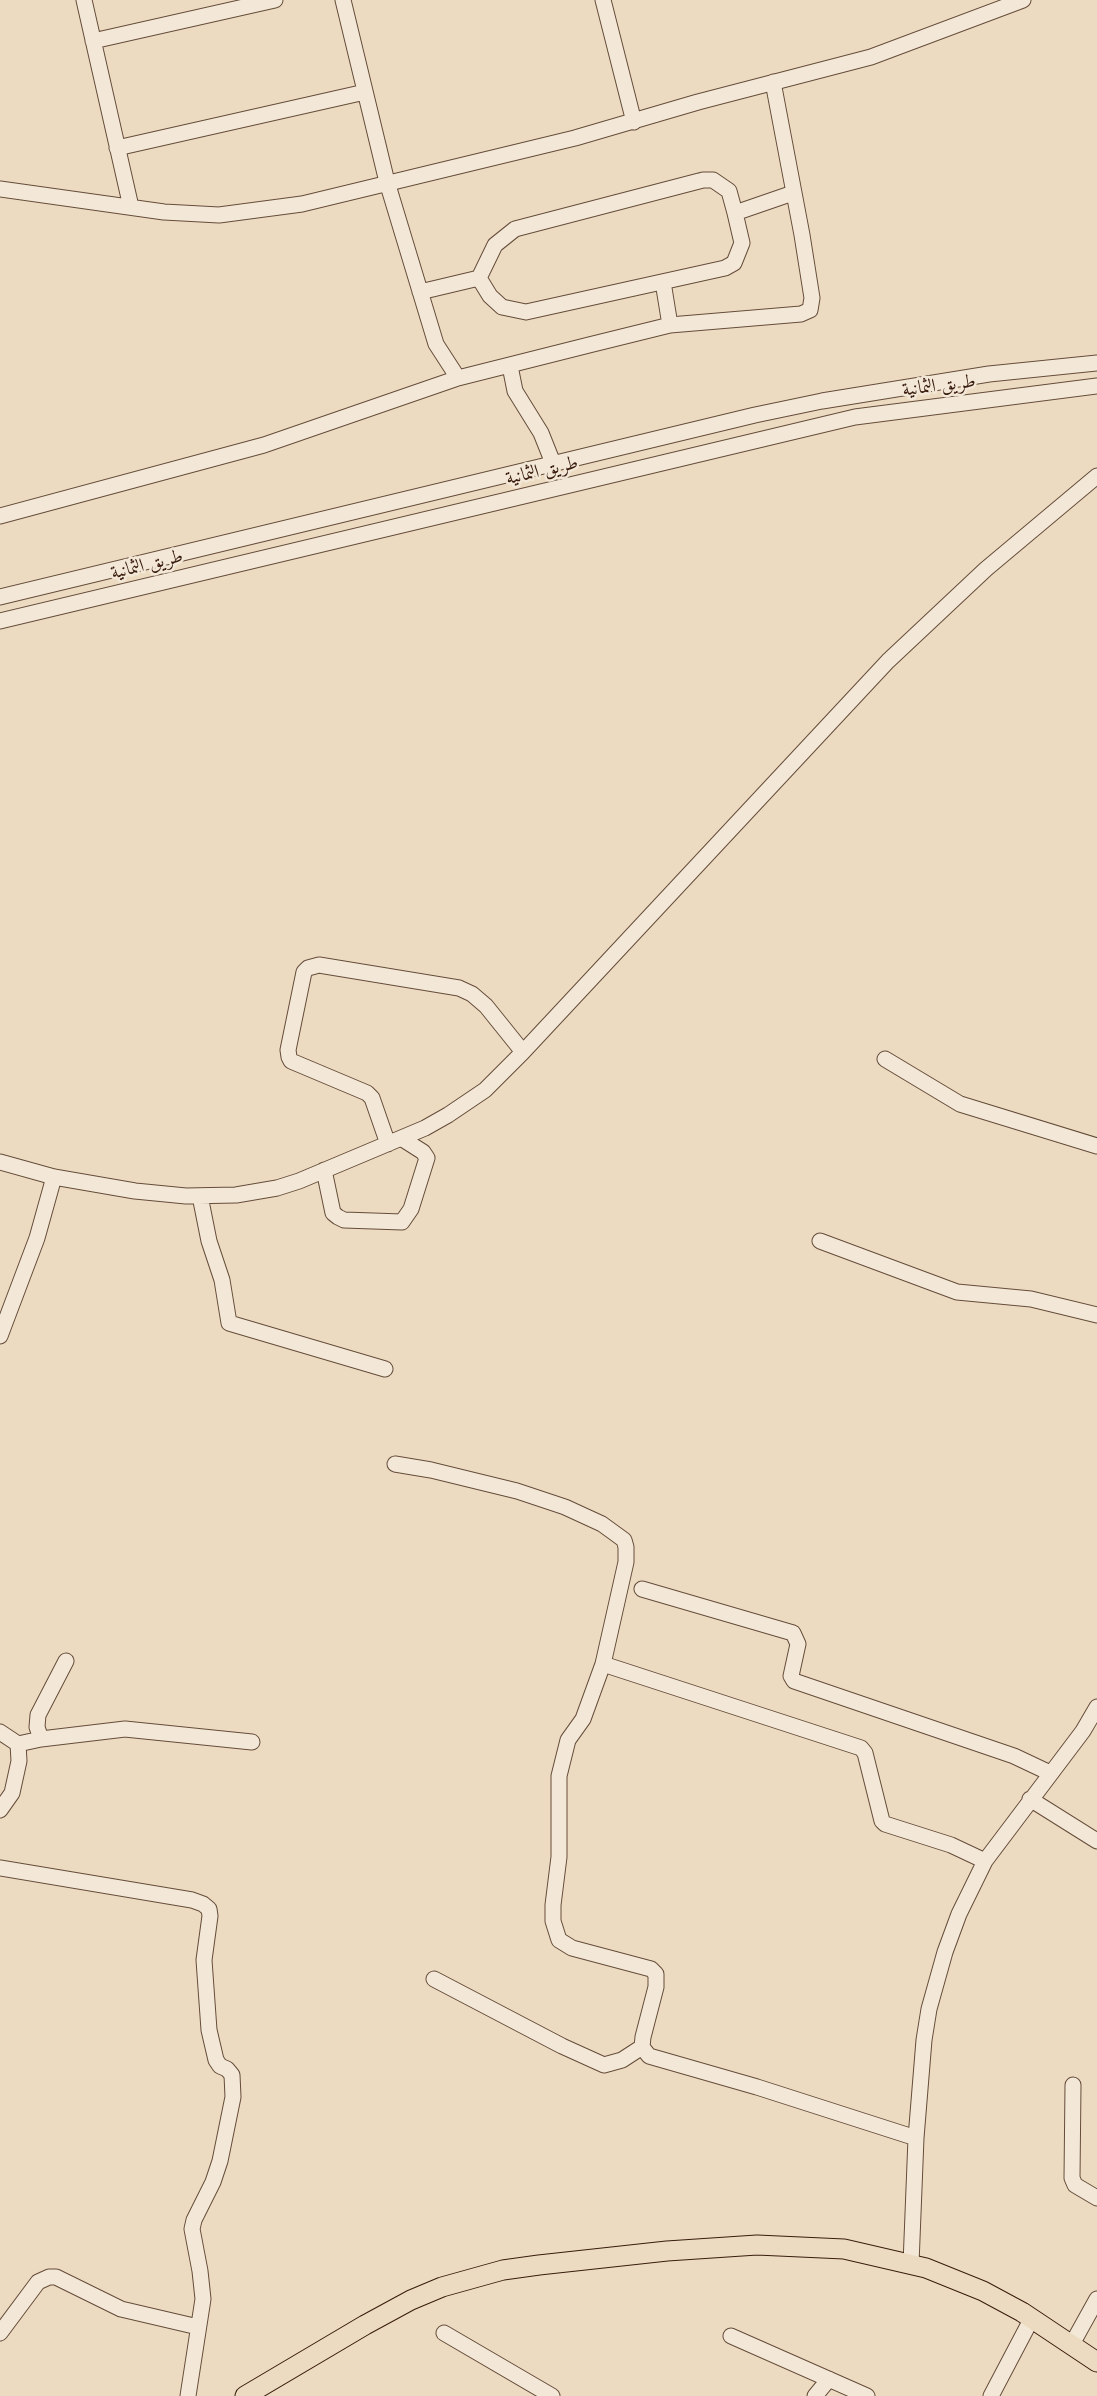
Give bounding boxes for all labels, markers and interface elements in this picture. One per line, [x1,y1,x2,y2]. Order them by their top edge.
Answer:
street label: طريق الثمانية [901,370,977,402]
street label: طريق الثمانية [504,452,580,490]
street label: طريق الثمانية [108,545,186,585]

